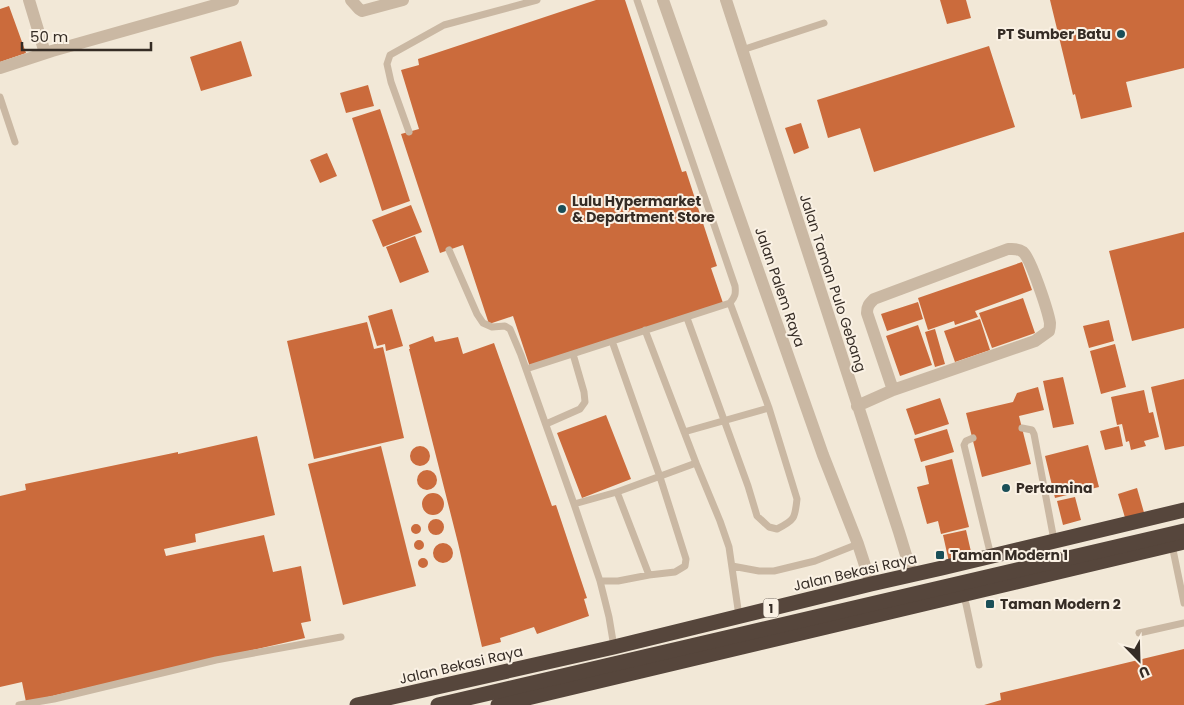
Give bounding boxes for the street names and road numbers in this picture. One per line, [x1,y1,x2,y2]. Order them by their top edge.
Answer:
street label: Jalan Taman Pulo Gebang [795,191,871,375]
street label: Jalan Palem Raya [750,224,810,350]
street label: Jalan Bekasi Raya [791,548,919,596]
road number: 1 [764,598,778,618]
street label: Jalan Bekasi Raya [397,641,525,689]

